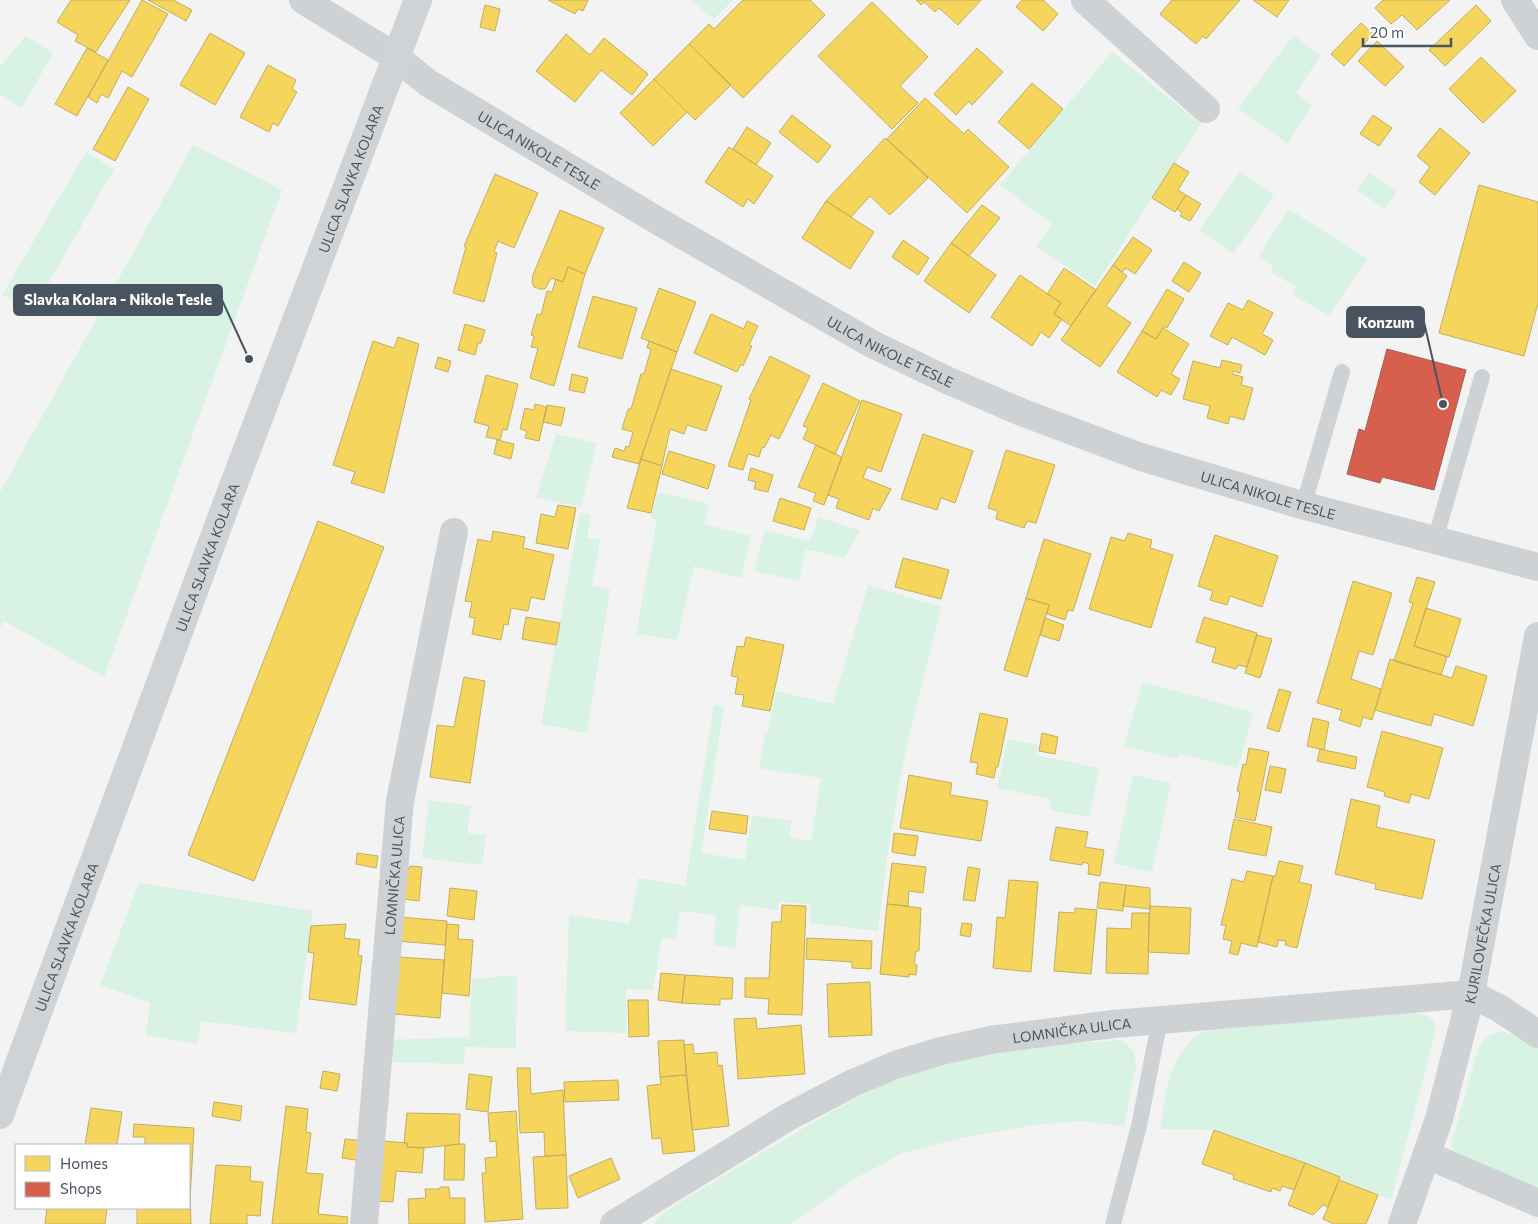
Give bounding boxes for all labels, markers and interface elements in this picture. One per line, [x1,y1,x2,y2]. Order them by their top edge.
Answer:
scale bar [1363,15,1450,47]
text: 20 m [1370,23,1404,41]
street label: ULICA SLAVKA KOLARA [314,101,386,255]
street label: ULICA NIKOLE TESLE [475,106,604,193]
callout: Slavka Kolara - Nikole Tesle [14,285,222,315]
text: Slavka Kolara - Nikole Tesle [24,290,212,308]
callout: Konzum [1347,307,1424,337]
street label: ULICA NIKOLE TESLE [824,312,956,390]
text: Konzum [1358,313,1414,331]
street label: ULICA NIKOLE TESLE [1199,467,1338,522]
street label: ULICA SLAVKA KOLARA [171,480,242,634]
street label: LOMNIČKA ULICA [380,815,407,936]
street label: ULICA SLAVKA KOLARA [31,860,101,1014]
street label: KURILOVEČKA ULICA [1460,861,1504,1005]
street label: LOMNIČKA ULICA [1011,1014,1132,1046]
legend [15,1144,190,1209]
text: Homes [60,1154,108,1172]
text: Shops [60,1179,102,1197]

